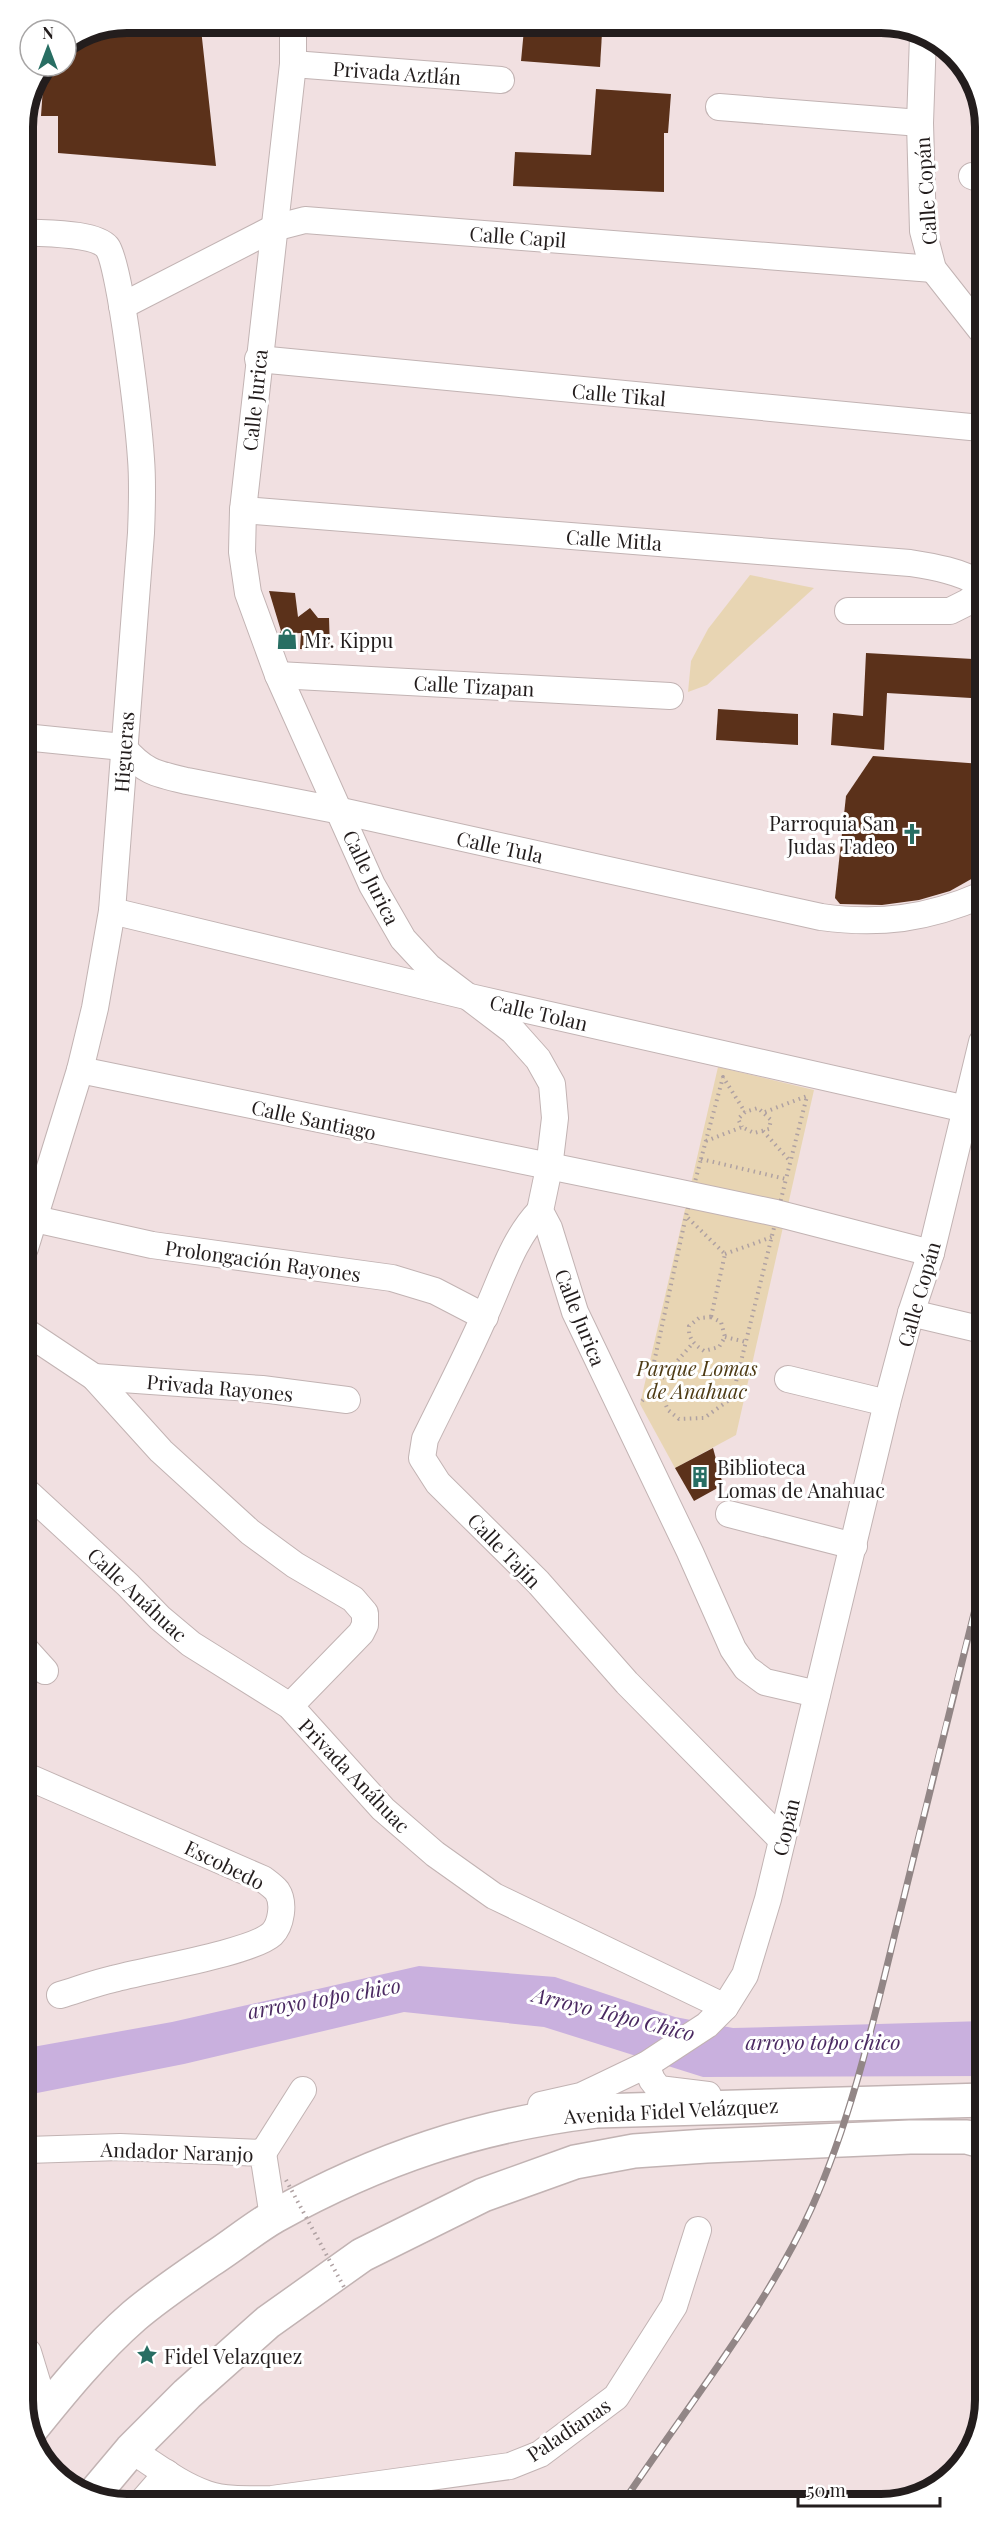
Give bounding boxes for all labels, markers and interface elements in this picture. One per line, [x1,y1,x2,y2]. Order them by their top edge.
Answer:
north arrow [18,18,78,78]
text: N [42,22,54,43]
street label: Privada Aztlán [332,54,462,90]
street label: Calle Copán [908,136,942,246]
street label: Calle Capil [469,219,568,253]
street label: Calle Jurica [235,348,273,452]
street label: Calle Tikal [571,376,667,412]
street label: Calle Mitla [565,522,663,556]
place label: Mr. Kippu [304,626,394,653]
shop icon: Mr. Kippu [275,627,299,651]
street label: Calle Tizapan [413,668,535,702]
street label: Higueras [107,711,139,793]
place label: Parroquia San Judas Tadeo [769,809,895,859]
church icon: Parroquia San Judas Tadeo [900,822,924,846]
street label: Calle Tula [454,824,546,868]
street label: Calle Jurica [337,825,407,929]
street label: Calle Tolan [487,988,591,1036]
street label: Calle Santiago [249,1093,379,1145]
street label: Prolongación Rayones [163,1233,363,1287]
street label: Calle Copán [890,1238,946,1350]
street label: Calle Jurica [549,1264,613,1370]
park label: Parque Lomas de Anahuac [635,1354,758,1404]
street label: Privada Rayones [146,1367,294,1407]
place label: Biblioteca Lomas de Anahuac [717,1453,885,1503]
building icon: Biblioteca Lomas de Anahuac [688,1465,712,1489]
street label: Calle Tajín [462,1507,548,1594]
street label: Calle Anáhuac [82,1541,194,1647]
street label: Privada Anáhuac [293,1712,417,1838]
street label: Copán [765,1796,805,1858]
street label: Escobedo [181,1833,269,1895]
water label: arroyo topo chico [245,1970,403,2024]
water label: Arroyo Topo Chico [528,1979,698,2047]
water label: arroyo topo chico [746,2027,900,2055]
street label: Avenida Fidel Velázquez [562,2091,779,2129]
street label: Andador Naranjo [99,2135,254,2167]
place label: Fidel Velazquez [164,2342,302,2369]
place icon: Fidel Velazquez [135,2343,159,2367]
street label: Paladianas [521,2391,615,2467]
scale bar [798,2470,940,2508]
text: 50 m [807,2478,846,2502]

